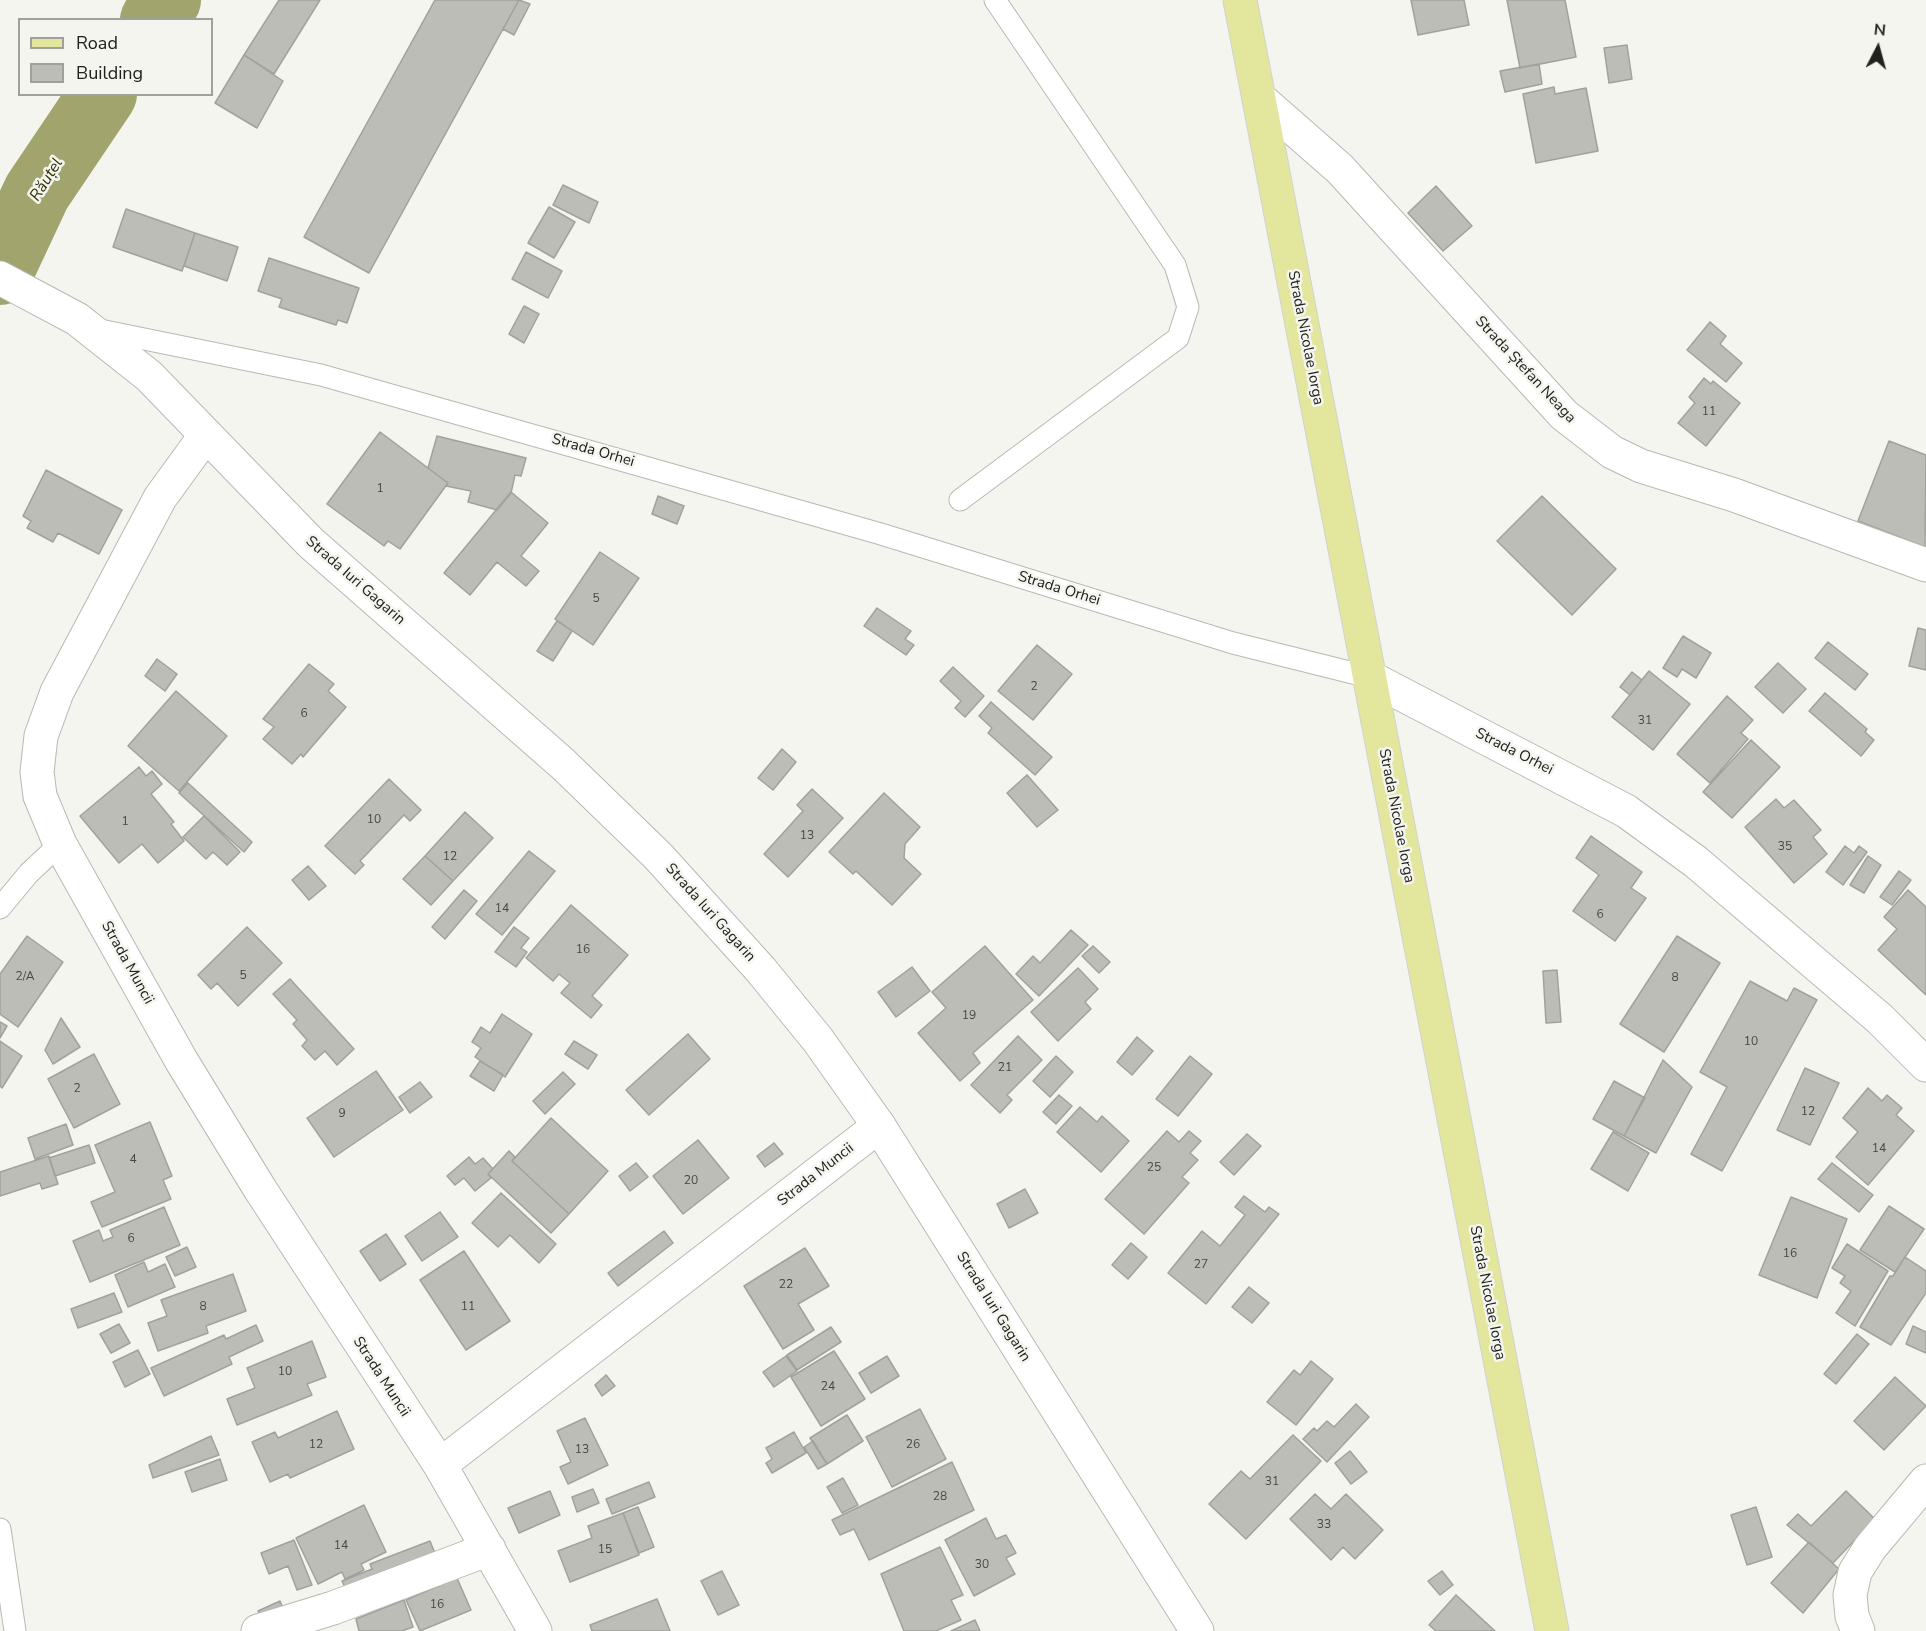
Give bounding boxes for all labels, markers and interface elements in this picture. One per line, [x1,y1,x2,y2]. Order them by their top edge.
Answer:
legend [18,18,213,96]
north arrow [1848,18,1908,78]
text: N [1873,19,1887,42]
text: Road [76,31,118,55]
text: Building [76,61,143,85]
water label: Răuțel [26,155,68,205]
street label: Strada Nicolae Iorga [1283,269,1327,407]
street label: Strada Ștefan Neaga [1471,313,1579,427]
house number: 11 [1702,405,1716,419]
street label: Strada Orhei [550,431,636,471]
house number: 1 [376,482,384,496]
street label: Strada Iuri Gagarin [301,533,409,629]
street label: Strada Orhei [1016,568,1102,610]
house number: 5 [592,592,600,606]
house number: 2 [1030,680,1038,694]
house number: 6 [300,707,308,721]
house number: 31 [1638,714,1652,728]
street label: Strada Orhei [1472,725,1556,779]
street label: Strada Nicolae Iorga [1374,747,1418,885]
house number: 10 [367,813,381,827]
house number: 1 [121,815,129,829]
house number: 13 [800,829,814,843]
house number: 35 [1778,840,1792,854]
house number: 12 [443,850,457,864]
street label: Strada Iuri Gagarin [661,860,759,966]
house number: 14 [495,902,509,916]
house number: 6 [1596,908,1604,922]
street label: Strada Muncii [97,918,157,1008]
house number: 16 [576,943,590,957]
house number: 5 [239,969,247,983]
house number: 2/A [15,970,35,984]
house number: 8 [1671,971,1679,985]
house number: 19 [962,1009,976,1023]
house number: 10 [1744,1035,1758,1049]
house number: 21 [998,1061,1012,1075]
house number: 2 [73,1082,81,1096]
house number: 12 [1801,1105,1815,1119]
house number: 9 [338,1107,346,1121]
street label: Strada Muncii [774,1140,858,1210]
house number: 14 [1872,1142,1886,1156]
house number: 4 [129,1153,137,1167]
house number: 25 [1147,1161,1161,1175]
house number: 20 [684,1174,698,1188]
street label: Strada Nicolae Iorga [1465,1224,1509,1362]
house number: 6 [127,1232,135,1246]
house number: 16 [1783,1247,1797,1261]
street label: Strada Iuri Gagarin [952,1249,1034,1365]
house number: 27 [1194,1258,1208,1272]
house number: 22 [779,1278,793,1292]
house number: 8 [199,1300,207,1314]
house number: 11 [461,1300,475,1314]
street label: Strada Muncii [348,1334,414,1420]
house number: 10 [278,1365,292,1379]
house number: 24 [821,1380,835,1394]
house number: 12 [309,1438,323,1452]
house number: 26 [906,1438,920,1452]
house number: 13 [575,1443,589,1457]
house number: 31 [1265,1475,1279,1489]
house number: 28 [933,1490,947,1504]
house number: 33 [1317,1518,1331,1532]
house number: 14 [334,1539,348,1553]
house number: 15 [598,1543,612,1557]
house number: 30 [975,1558,989,1572]
house number: 16 [430,1598,444,1612]

